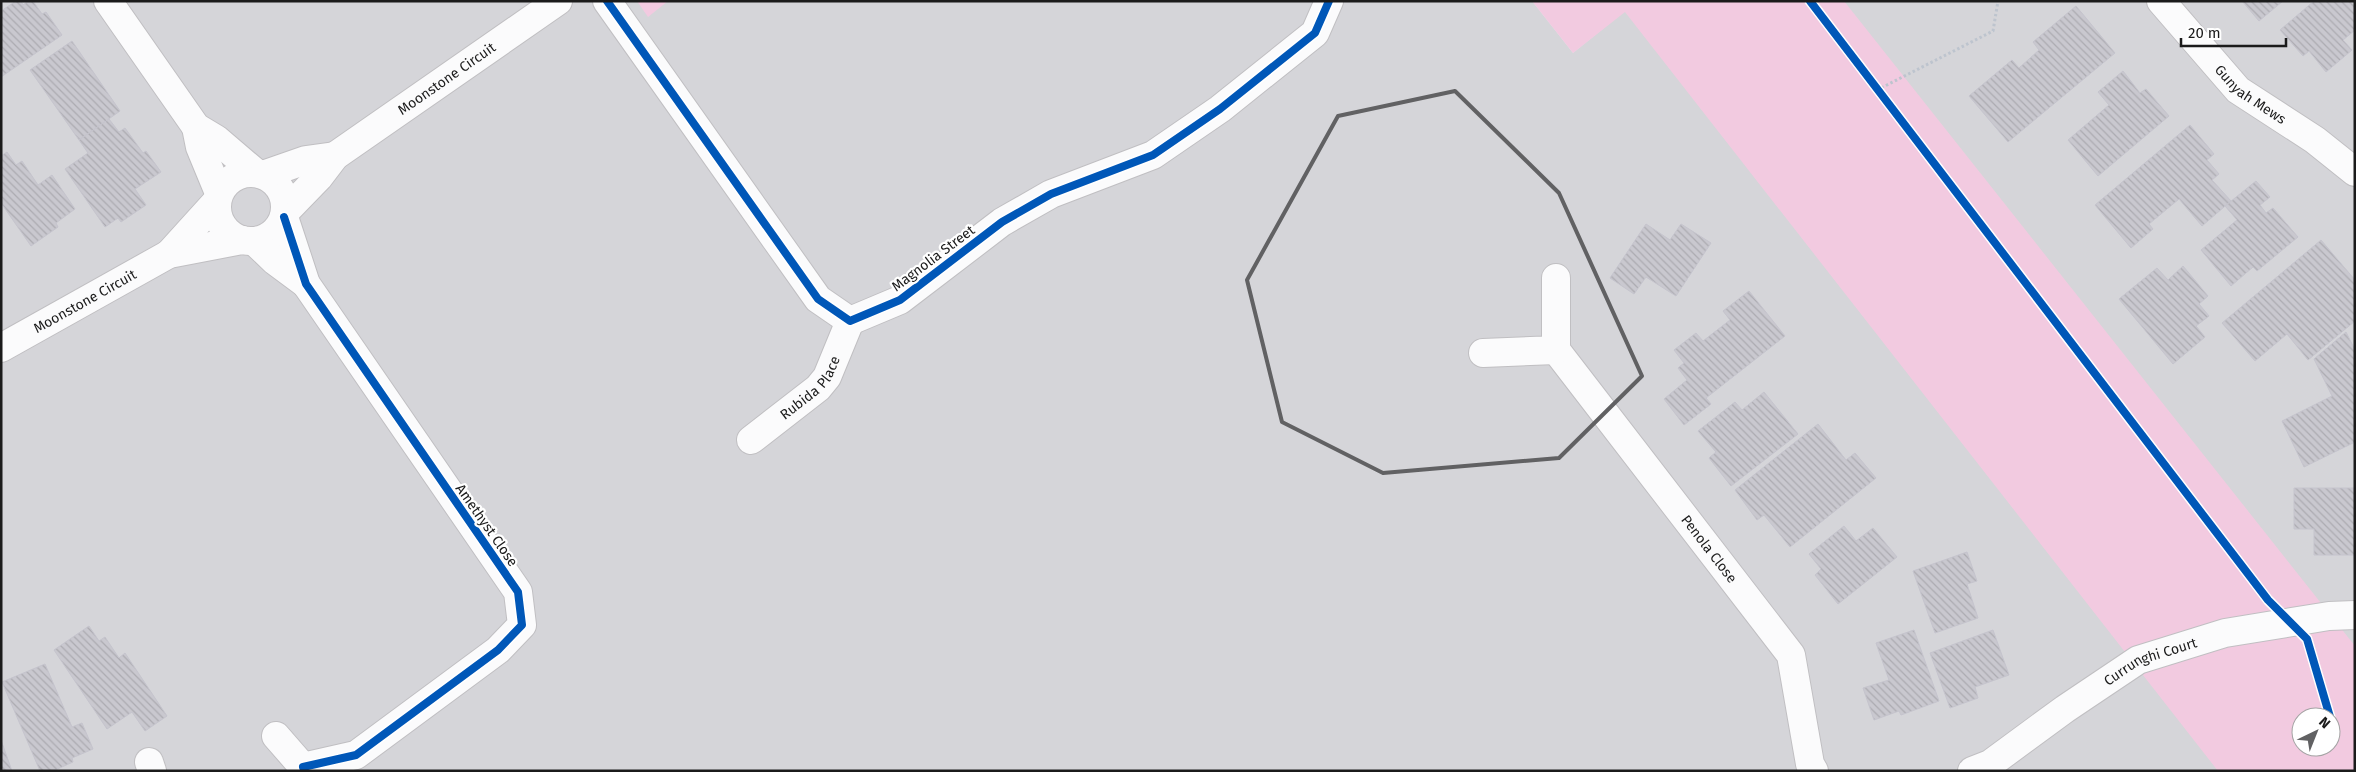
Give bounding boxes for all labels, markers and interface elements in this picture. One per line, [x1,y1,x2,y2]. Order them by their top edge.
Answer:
scale bar [2181,15,2286,47]
text: 20 m [2188,24,2221,42]
street label: Moonstone Circuit [395,39,500,119]
street label: Gunyah Mews [2211,61,2289,128]
street label: Magnolia Street [888,221,979,295]
street label: Moonstone Circuit [31,266,140,337]
street label: Rubida Place [777,353,844,423]
street label: Amethyst Close [452,481,521,570]
street label: Penola Close [1677,512,1740,587]
street label: Currunghi Court [2101,634,2200,689]
north arrow [2291,707,2341,757]
text: N [2315,713,2334,732]

